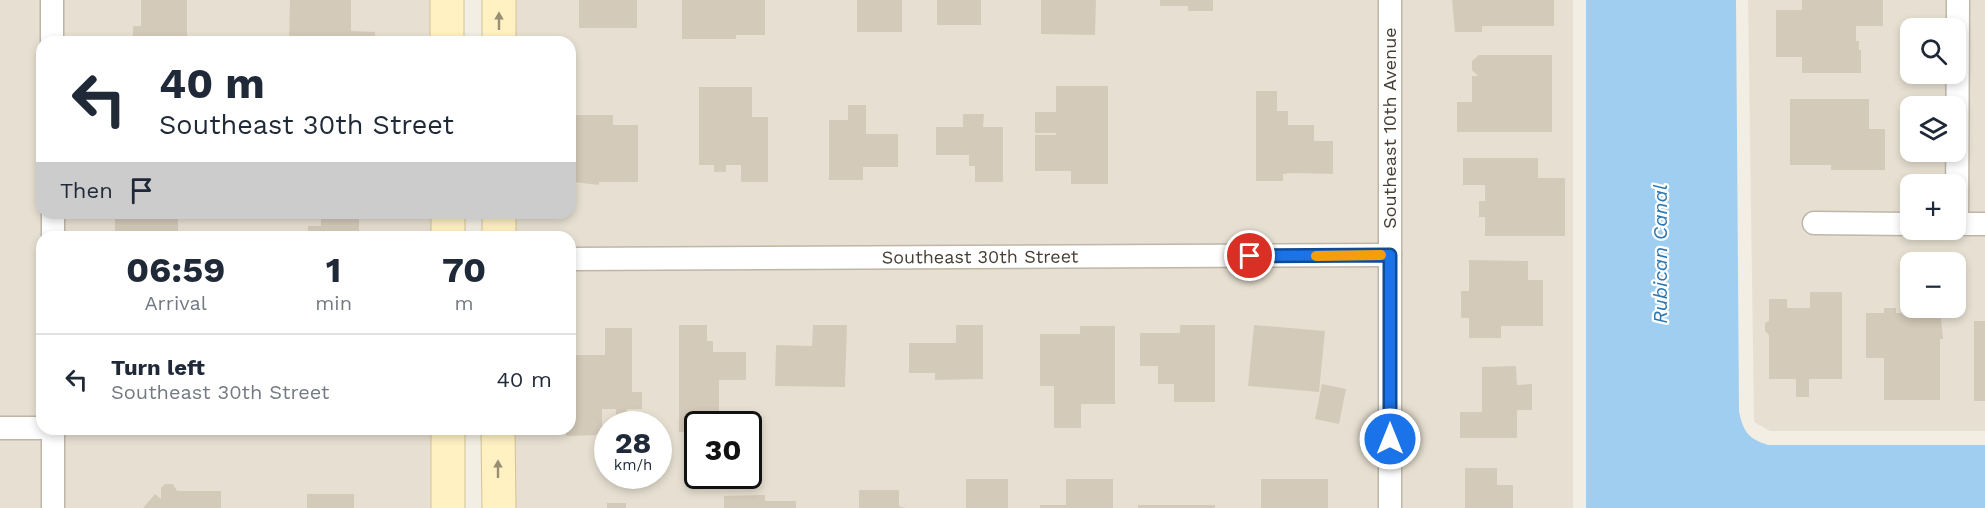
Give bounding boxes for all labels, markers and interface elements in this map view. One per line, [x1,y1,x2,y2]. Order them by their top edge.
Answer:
one-way arrow [494,11,504,30]
map controls [1900,18,1966,318]
button: search [1900,18,1966,84]
street label: Southeast 10th Avenue [1379,27,1400,229]
text: 40 m [159,59,265,108]
icon: left [60,60,138,138]
button: layers [1900,96,1966,162]
text: Southeast 30th Street [159,109,454,141]
icon: arrive [125,174,158,207]
button: + [1900,174,1966,240]
text: Then [60,178,113,203]
water label: Rubican Canal [1648,184,1672,324]
pin [1224,230,1275,281]
icon: arrive [1233,239,1266,272]
street label: Southeast 30th Street [882,246,1079,267]
text: 06:59 [126,249,225,291]
text: 1 [326,249,341,291]
text: 70 [442,249,486,291]
button: − [1900,252,1966,318]
text: Arrival [144,291,207,315]
text: min [315,291,352,315]
text: m [454,291,474,315]
text: Turn left [111,355,205,380]
icon: left [60,363,93,396]
text: 40 m [496,367,552,392]
text: Southeast 30th Street [111,380,329,404]
position arrow [1358,407,1422,471]
speed limit sign: 30 [684,411,762,489]
text: 28 [615,425,651,460]
text: km/h [614,456,652,474]
one-way arrow [493,459,503,478]

